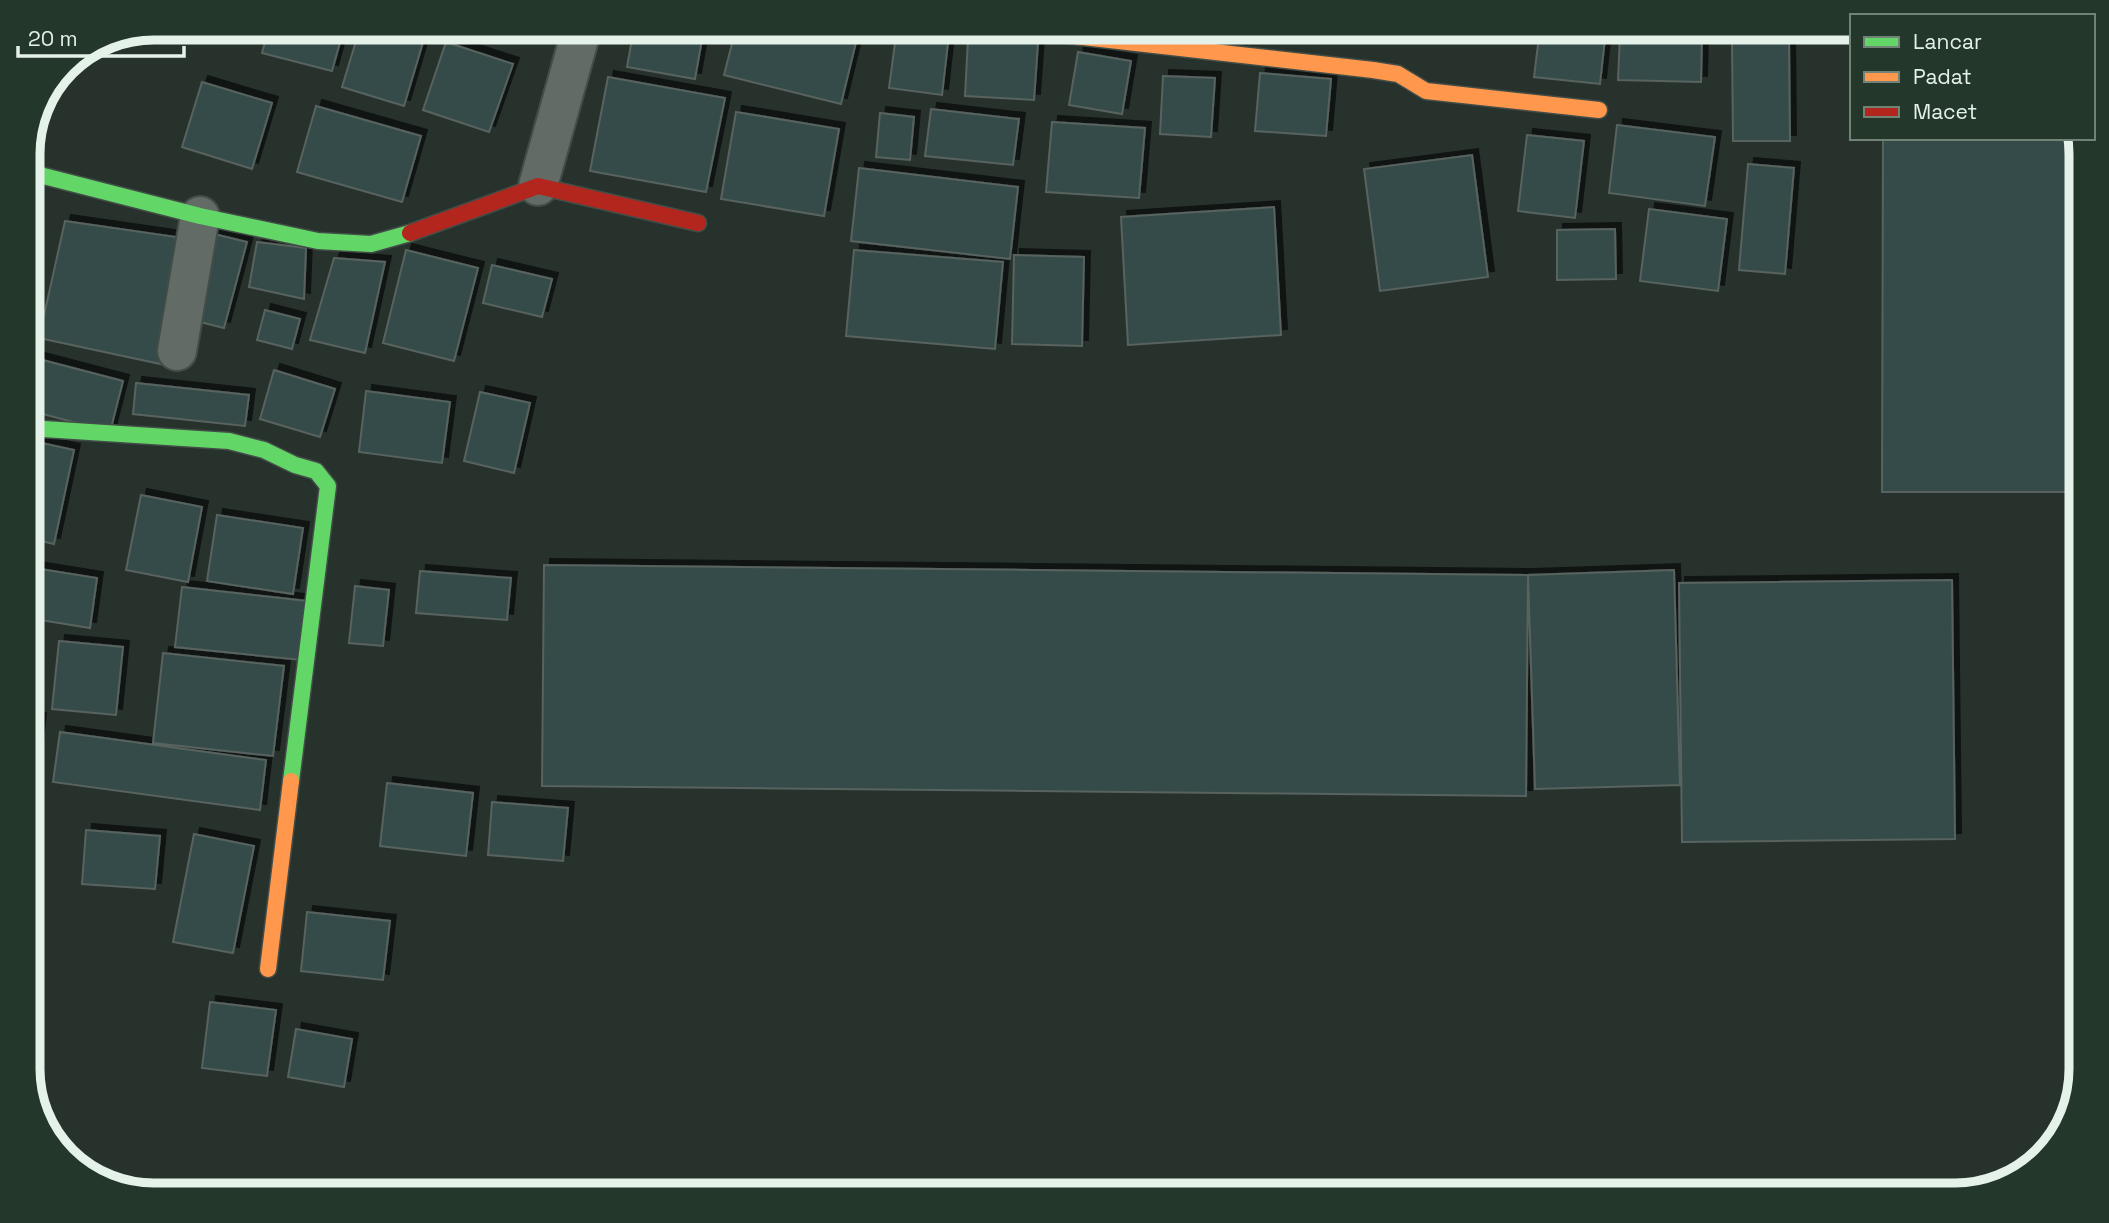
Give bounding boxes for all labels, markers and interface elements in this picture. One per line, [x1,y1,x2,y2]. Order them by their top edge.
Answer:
scale bar [18,14,184,58]
legend [1850,14,2095,140]
text: 20 m [28,25,78,52]
text: Lancar [1913,28,1982,55]
text: Padat [1913,63,1972,90]
text: Macet [1913,98,1977,125]

